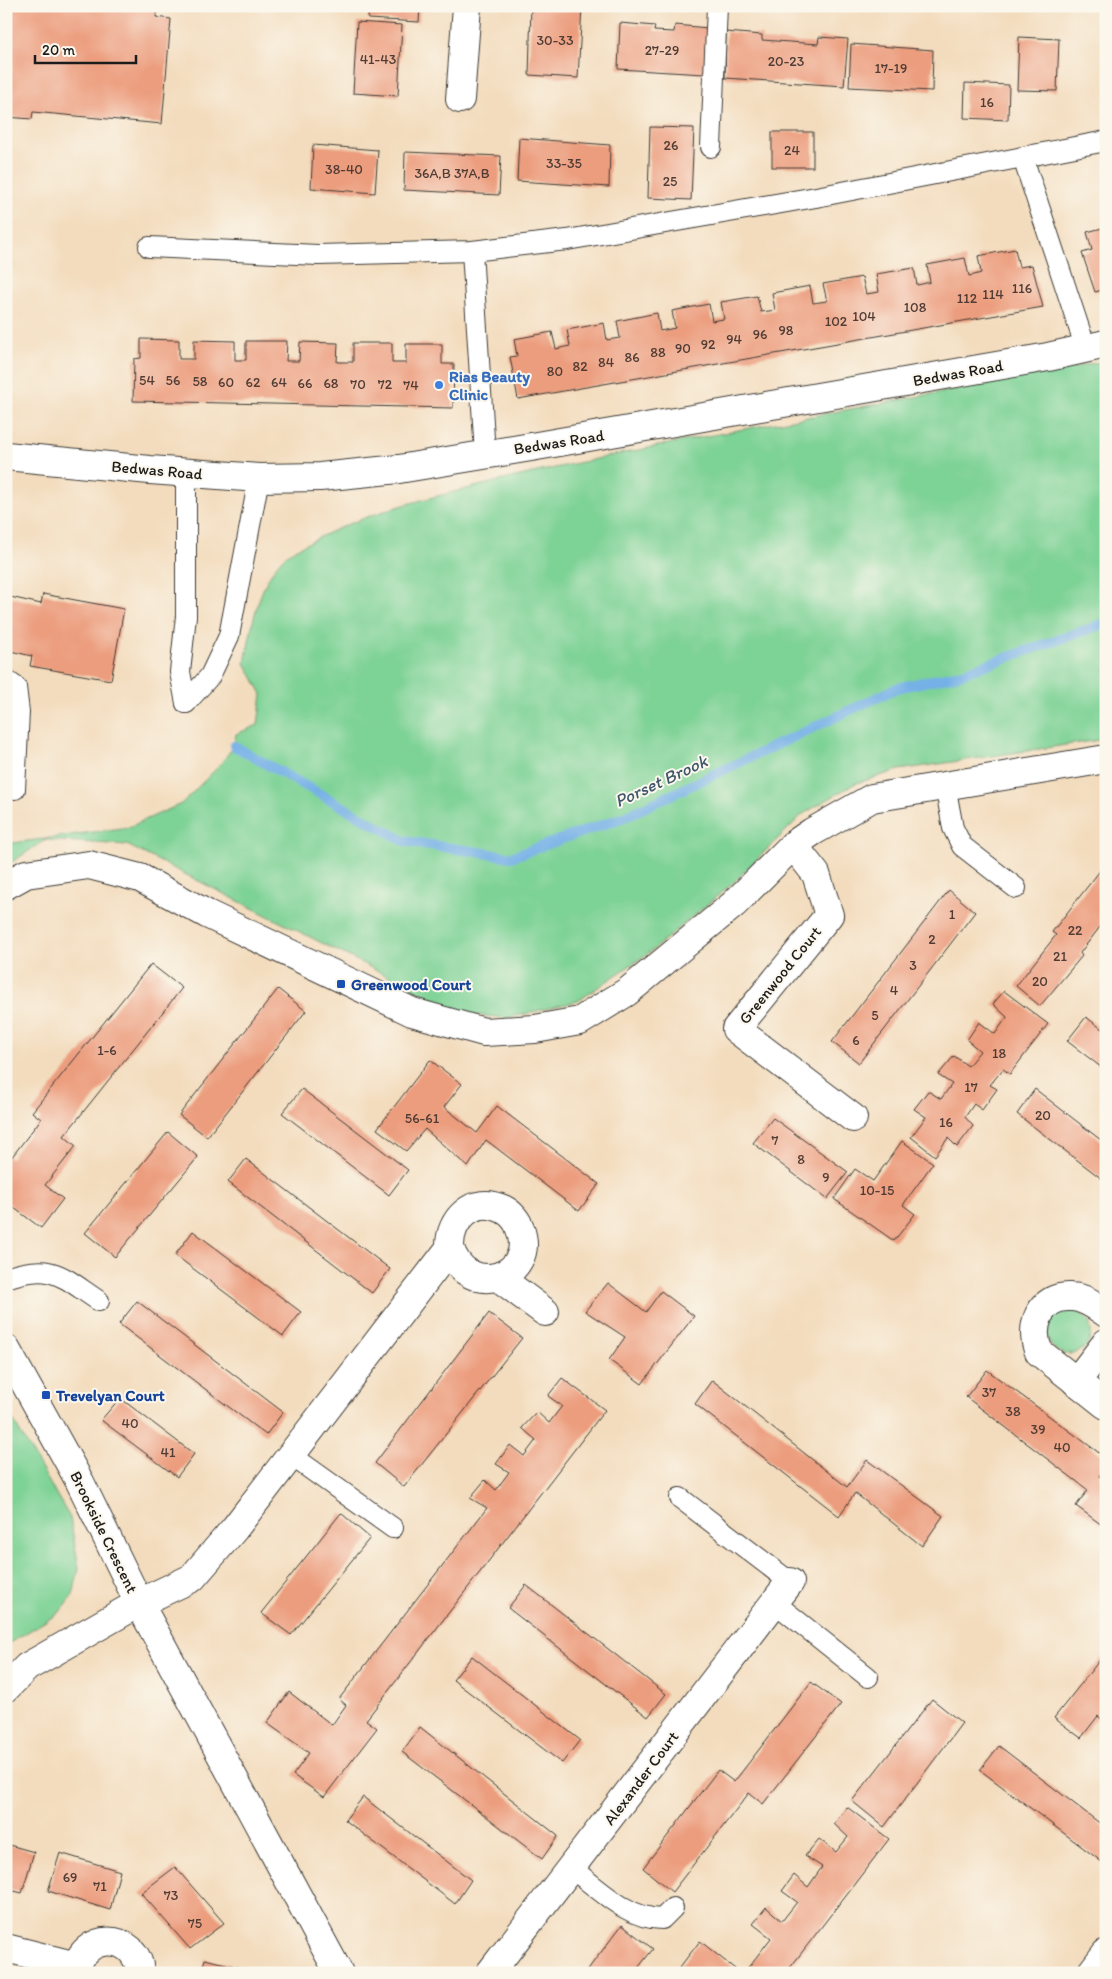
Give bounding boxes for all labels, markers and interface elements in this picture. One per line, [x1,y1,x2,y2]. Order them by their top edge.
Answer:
scale bar [35,32,136,64]
house number: 30-33 [536,32,574,49]
text: 20 m [42,41,76,59]
house number: 27-29 [645,42,679,59]
house number: 41-43 [360,51,397,68]
house number: 20-23 [768,53,805,70]
house number: 17-19 [875,60,907,77]
house number: 16 [980,94,994,111]
house number: 26 [664,137,678,154]
house number: 24 [784,142,800,159]
house number: 33-35 [546,155,582,172]
house number: 38-40 [325,161,363,178]
house number: 36A,B 37A,B [414,165,490,182]
house number: 25 [663,173,677,190]
house number: 116 [1012,280,1032,297]
house number: 114 [982,286,1004,303]
house number: 112 [957,290,978,307]
house number: 108 [904,299,927,316]
house number: 104 [852,308,876,325]
house number: 102 [825,313,848,330]
house number: 98 [779,322,794,339]
house number: 96 [753,326,767,343]
house number: 94 [726,331,742,348]
house number: 92 [701,336,716,353]
house number: 90 [675,340,691,357]
house number: 88 [650,344,666,361]
house number: 86 [624,349,640,366]
house number: 84 [598,354,615,371]
street label: Bedwas Road [911,356,1005,390]
house number: 82 [572,358,588,375]
house number: 80 [547,363,563,380]
place label: Rias Beauty Clinic [449,367,530,404]
house number: 54 [139,372,155,389]
house number: 56 [166,372,180,389]
house number: 58 [192,373,208,390]
house number: 60 [218,374,234,391]
house number: 62 [246,374,261,391]
house number: 64 [271,374,287,391]
house number: 66 [298,375,312,392]
house number: 68 [323,375,339,392]
house number: 70 [350,376,366,393]
house number: 72 [378,376,393,393]
house number: 74 [403,377,419,394]
marker: Rias Beauty Clinic [433,379,445,391]
street label: Bedwas Road [512,425,606,459]
street label: Bedwas Road [111,457,203,483]
water label: Porset Brook [611,749,713,812]
house number: 1 [949,906,956,923]
street label: Greenwood Court [735,922,825,1028]
house number: 22 [1068,922,1083,939]
house number: 2 [928,931,936,948]
house number: 21 [1053,948,1067,965]
house number: 3 [909,957,917,974]
house number: 20 [1032,973,1048,990]
place label: Greenwood Court [351,975,471,994]
marker: Greenwood Court [335,978,347,990]
house number: 4 [890,982,899,999]
house number: 5 [871,1007,879,1024]
house number: 6 [852,1032,860,1049]
house number: 1-6 [97,1042,117,1059]
house number: 18 [992,1045,1006,1062]
house number: 17 [964,1079,978,1096]
house number: 20 [1035,1107,1051,1124]
house number: 56-61 [405,1110,440,1127]
house number: 16 [939,1114,953,1131]
house number: 7 [772,1132,779,1149]
house number: 8 [797,1151,805,1168]
house number: 9 [822,1169,830,1186]
house number: 10-15 [860,1182,894,1199]
house number: 37 [982,1384,996,1401]
place label: Trevelyan Court [55,1386,165,1406]
marker: Trevelyan Court [40,1389,52,1401]
house number: 38 [1005,1403,1021,1420]
house number: 40 [121,1415,139,1432]
house number: 39 [1031,1421,1045,1438]
house number: 40 [1053,1439,1071,1456]
house number: 41 [161,1444,176,1461]
street label: Brookside Crescent [66,1468,142,1596]
street label: Alexander Court [600,1727,682,1829]
house number: 69 [63,1869,77,1886]
house number: 71 [93,1878,107,1895]
house number: 73 [164,1887,179,1904]
house number: 75 [188,1915,202,1932]

